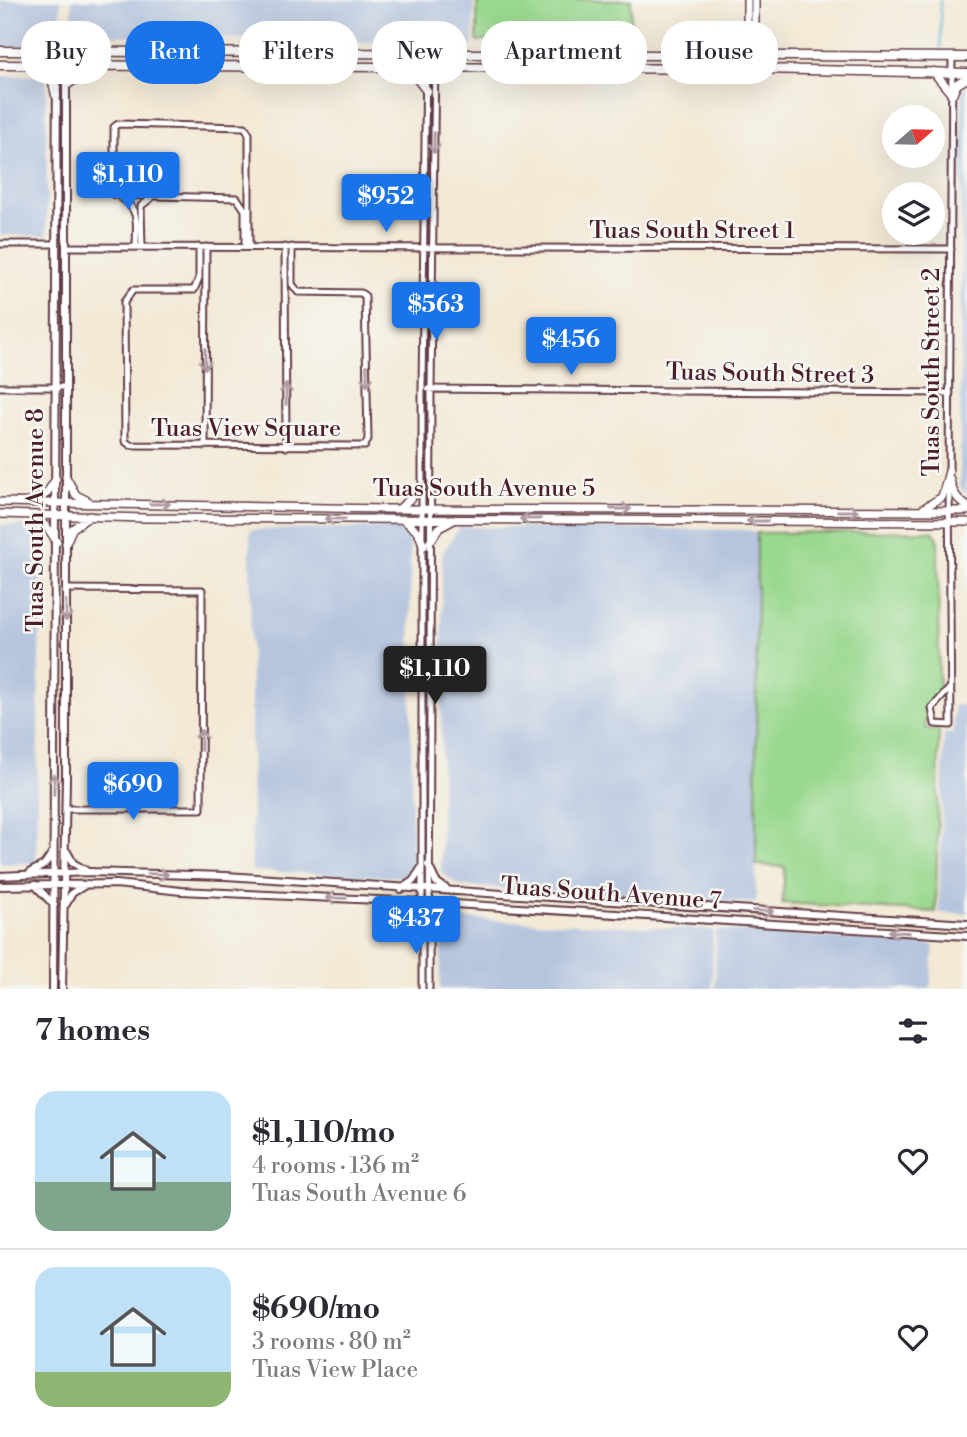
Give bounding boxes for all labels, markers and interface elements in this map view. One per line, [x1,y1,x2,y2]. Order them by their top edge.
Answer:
chip: Buy [21,21,111,84]
chip: Rent [125,21,225,84]
chip: Filters [239,21,358,84]
chip: New [372,21,467,84]
chip: Apartment [481,21,647,84]
chip: House [661,21,778,84]
north arrow [882,105,945,168]
map controls [882,105,945,245]
one-way arrow [427,132,441,155]
pin: $1,110 [71,152,185,212]
text: $1,110 [92,161,164,189]
pin: $952 [345,174,427,234]
button: layers [882,182,945,245]
text: $952 [358,183,414,211]
street label: Tuas South Street 1 [589,216,795,246]
street label: Tuas South Street 2 [917,268,947,476]
pin: $563 [395,282,477,342]
text: $563 [408,291,464,319]
pin: $456 [530,318,612,377]
text: $456 [542,326,600,354]
one-way arrow [198,348,212,371]
street label: Tuas South Street 3 [665,357,875,391]
one-way arrow [361,364,374,387]
one-way arrow [279,382,293,405]
street label: Tuas South Avenue 8 [21,408,51,632]
street label: Tuas View Square [151,414,341,444]
street label: Tuas South Avenue 5 [373,474,595,504]
one-way arrow [148,497,171,511]
one-way arrow [609,502,632,516]
one-way arrow [836,504,859,518]
one-way arrow [324,512,347,526]
one-way arrow [519,513,542,526]
one-way arrow [746,514,769,528]
one-way arrow [59,599,73,622]
pin: $1,110 [378,646,492,706]
text: $1,110 [399,655,471,683]
one-way arrow [195,729,208,752]
pin: $690 [92,762,174,822]
text: $690 [103,771,163,799]
one-way arrow [47,773,61,796]
one-way arrow [146,868,169,881]
street label: Tuas South Avenue 7 [500,871,722,917]
one-way arrow [325,892,348,905]
pin: $437 [375,897,457,956]
text: $437 [388,905,444,933]
one-way arrow [751,905,774,918]
one-way arrow [888,925,911,938]
text: 7 homes [35,1012,150,1050]
icon: filters [894,1012,932,1050]
text: $1,110/mo [252,1114,395,1152]
icon: home [91,1119,175,1203]
icon: heart [894,1142,932,1180]
text: 4 rooms · 136 m² [252,1152,419,1180]
text: Tuas South Avenue 6 [252,1180,466,1208]
text: $690/mo [252,1290,380,1328]
icon: home [91,1295,175,1379]
icon: heart [894,1318,932,1356]
text: 3 rooms · 80 m² [252,1328,411,1356]
text: Tuas View Place [252,1356,418,1384]

